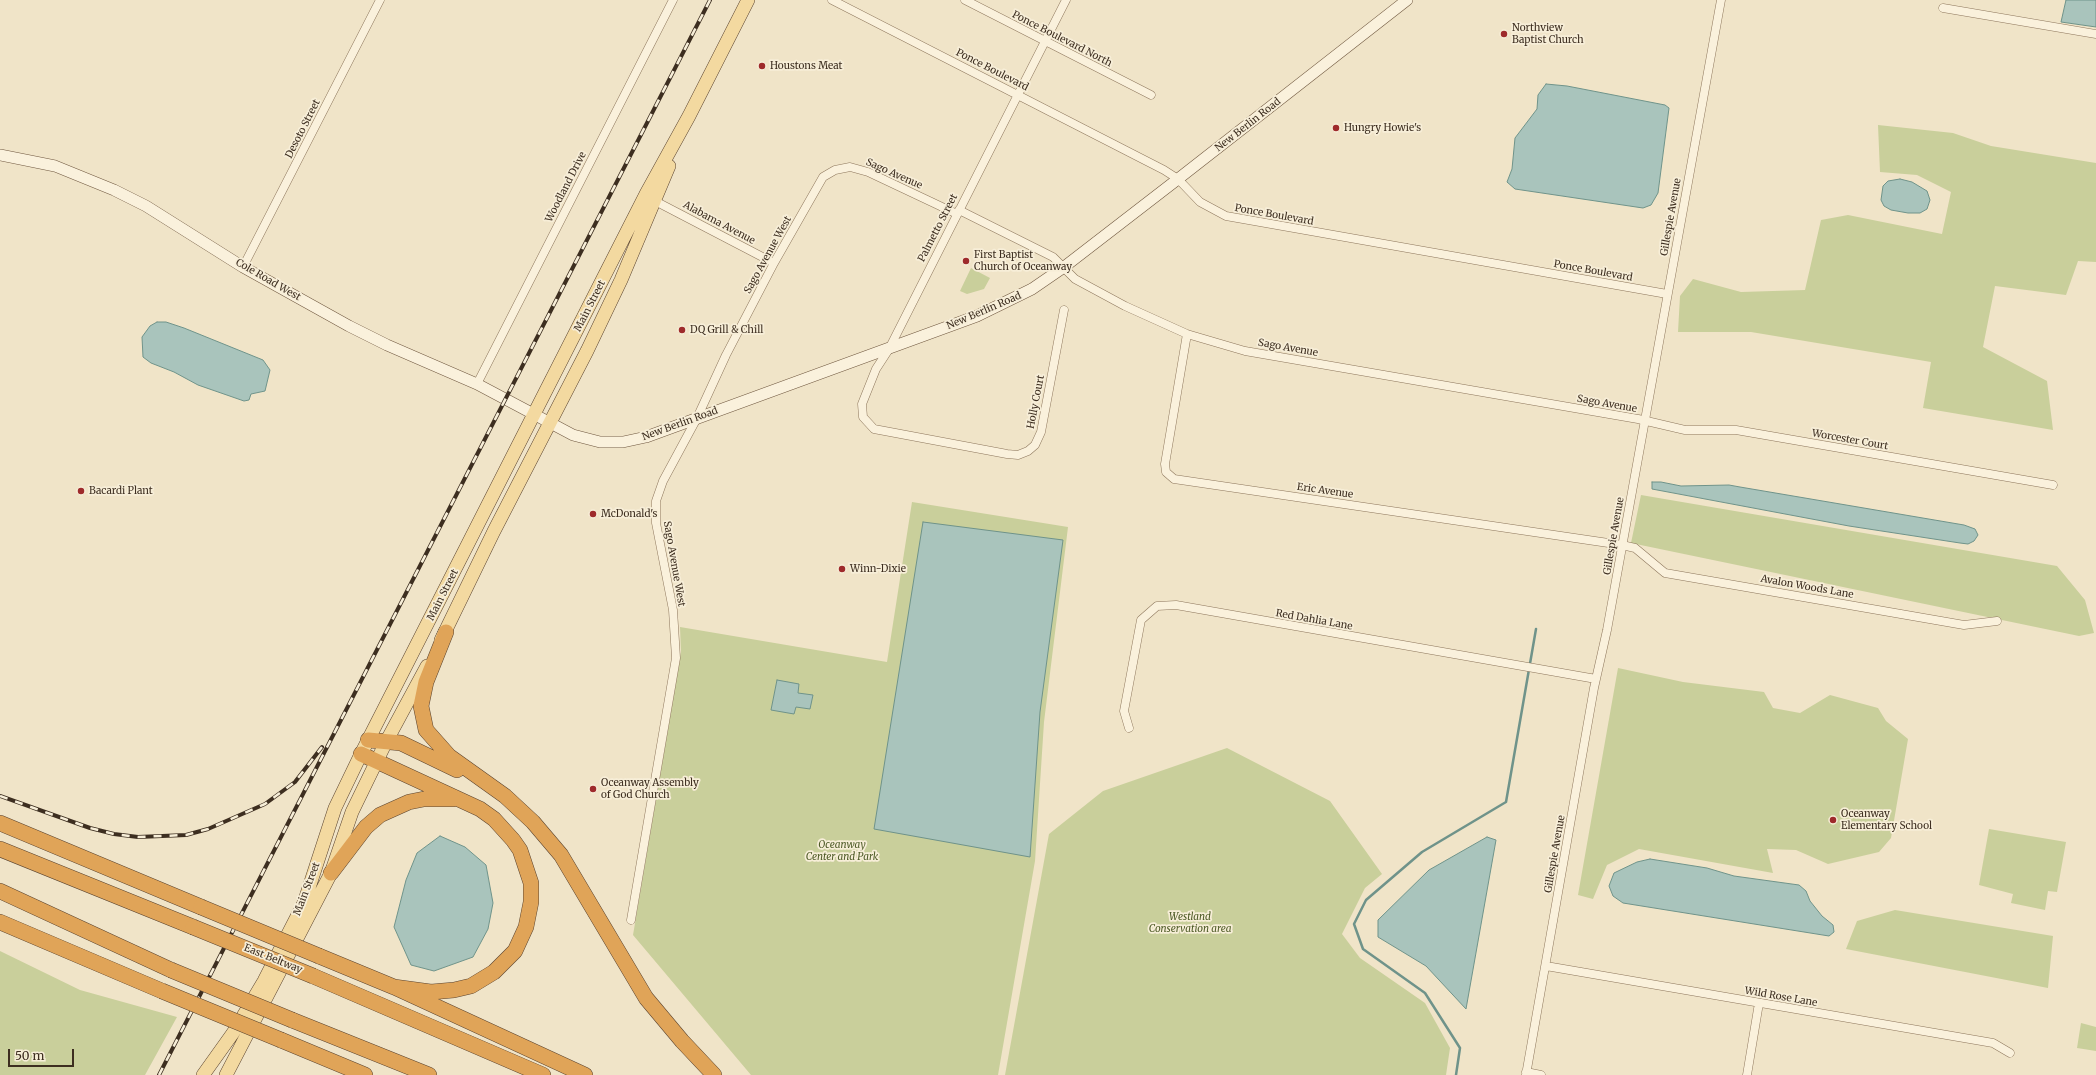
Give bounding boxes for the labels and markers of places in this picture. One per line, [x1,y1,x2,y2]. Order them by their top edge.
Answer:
place label: Northview Baptist Church [1512,22,1584,46]
marker: Northview Baptist Church [1499,29,1509,39]
place label: Houstons Meat [770,60,842,72]
marker: Houstons Meat [757,61,767,71]
place label: Hungry Howie's [1344,122,1421,134]
marker: Hungry Howie's [1331,123,1341,133]
place label: First Baptist Church of Oceanway [974,249,1072,272]
marker: First Baptist Church of Oceanway [961,256,971,266]
place label: DQ Grill & Chill [690,324,763,336]
marker: DQ Grill & Chill [677,325,687,335]
place label: Bacardi Plant [89,485,153,497]
marker: Bacardi Plant [76,486,86,496]
place label: McDonald's [601,508,657,520]
marker: McDonald's [588,509,598,519]
place label: Winn-Dixie [850,563,906,575]
marker: Winn-Dixie [837,564,847,574]
place label: Oceanway Assembly of God Church [601,777,699,800]
marker: Oceanway Assembly of God Church [588,784,598,794]
place label: Oceanway Elementary School [1841,808,1932,832]
marker: Oceanway Elementary School [1828,815,1838,825]

